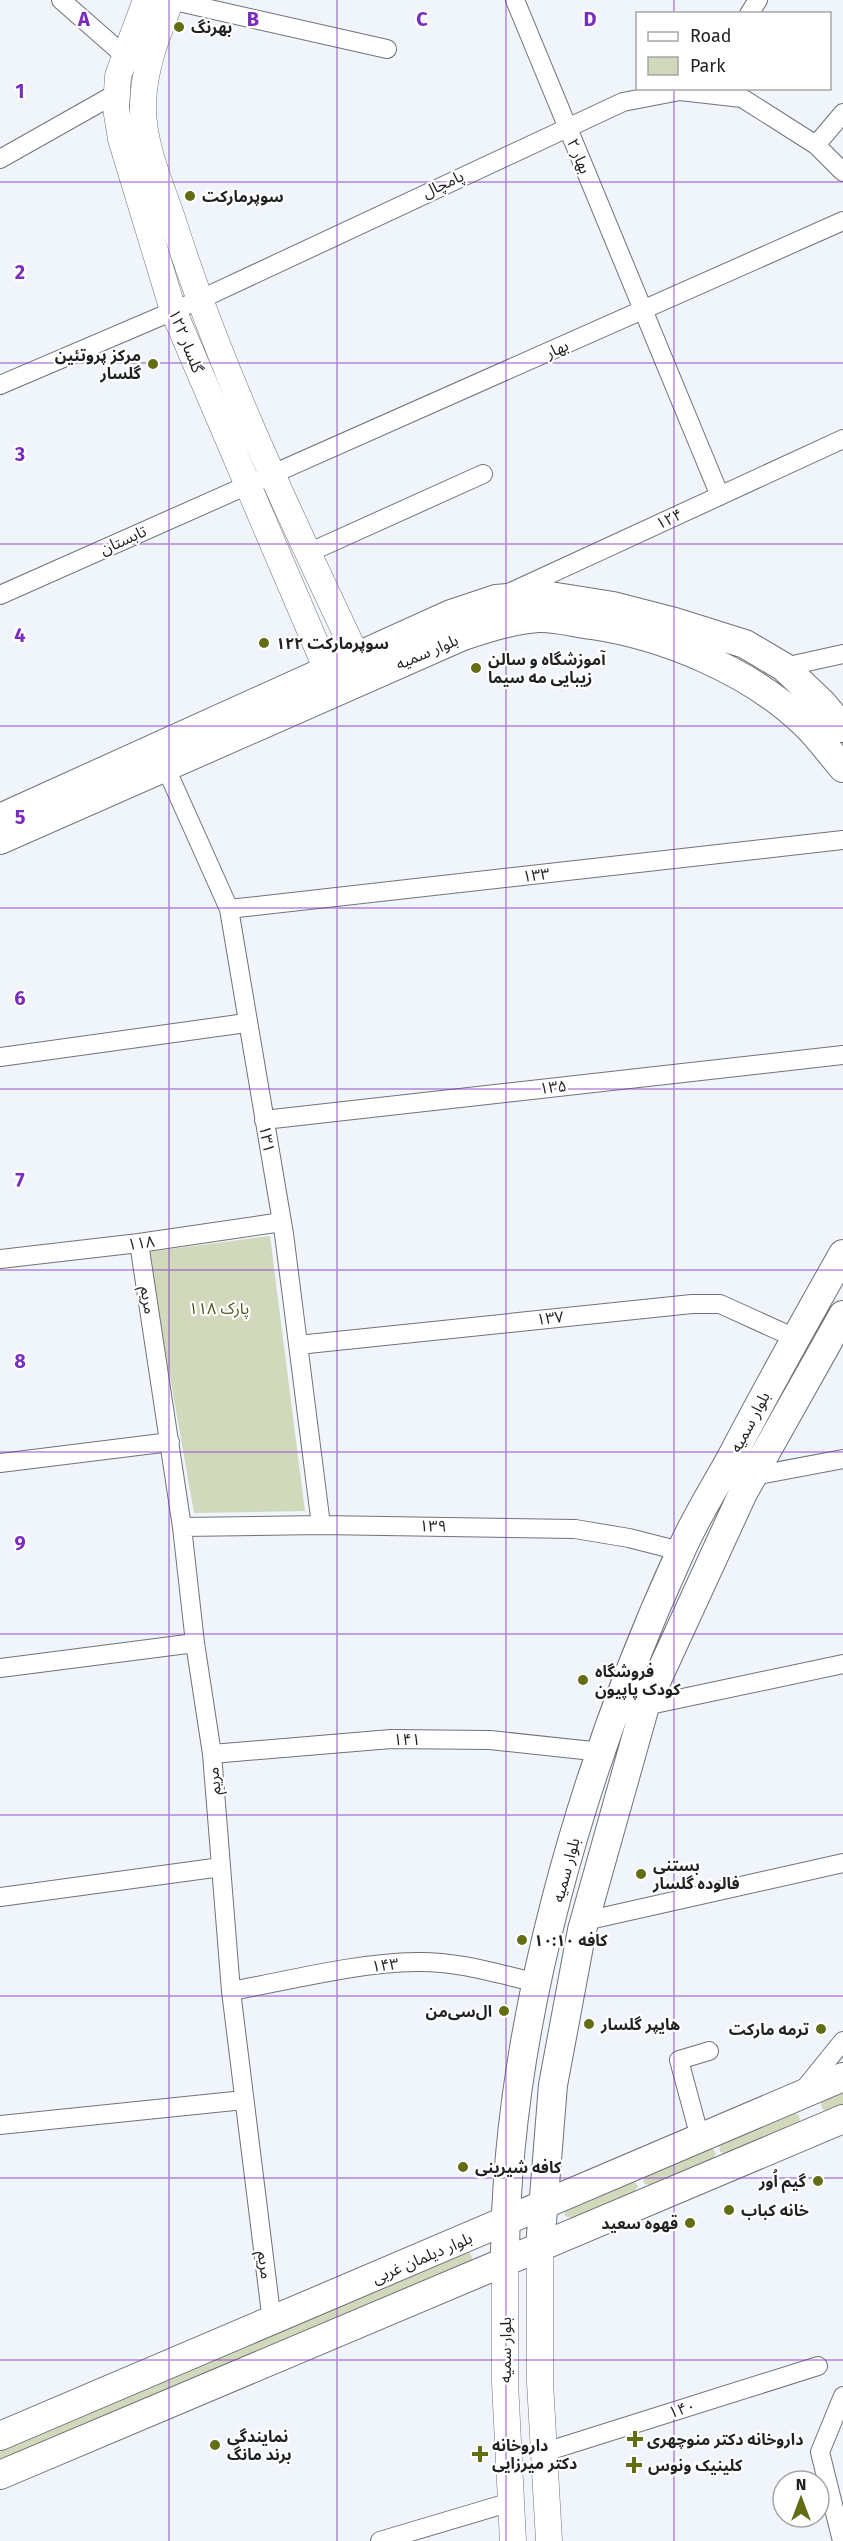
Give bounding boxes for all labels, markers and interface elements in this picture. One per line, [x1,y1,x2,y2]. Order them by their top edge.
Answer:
text: A [77,7,91,31]
text: B [247,7,259,31]
text: C [416,7,428,31]
text: D [583,7,597,31]
legend [636,12,831,90]
place label: بهرنگ [191,18,232,37]
marker: بهرنگ [172,20,186,34]
text: Road [690,25,732,47]
text: Park [690,55,726,77]
text: 1 [15,79,25,103]
street label: بهار ۲ [563,136,595,176]
street label: پامچال [419,166,467,203]
place label: سوپرمارکت [202,187,284,206]
marker: سوپرمارکت [183,189,197,203]
text: 2 [15,260,25,284]
street label: گلسار ۱۲۲ [165,306,208,376]
street label: بهار [542,336,571,363]
place label: مرکز پروتئین گلسار [55,346,142,383]
marker: مرکز پروتئین گلسار [146,357,160,371]
text: 3 [14,442,25,466]
street label: ۱۲۴ [653,505,685,533]
street label: تابستان [97,521,149,559]
text: 4 [14,623,26,647]
street label: بلوار سمیه [393,630,461,674]
place label: سوپرمارکت ۱۲۲ [276,634,389,653]
marker: سوپرمارکت ۱۲۲ [257,636,271,650]
place label: آموزشگاه و سالن زیبایی مه سیما [488,649,606,687]
marker: آموزشگاه و سالن زیبایی مه سیما [469,661,483,675]
text: 5 [15,805,26,829]
street label: ۱۳۳ [521,864,551,886]
text: 6 [14,986,26,1010]
street label: ۱۳۵ [538,1076,568,1098]
street label: ۱۳۱ [255,1124,279,1154]
text: 7 [15,1168,25,1192]
street label: ۱۱۸ [126,1232,156,1254]
street label: مریم [133,1285,160,1316]
park label: پارک ۱۱۸ [189,1299,249,1319]
street label: ۱۳۷ [535,1307,565,1329]
text: 8 [14,1349,26,1373]
street label: بلوار سمیه [726,1388,774,1456]
street label: ۱۳۹ [419,1516,447,1536]
text: 9 [14,1531,26,1555]
place label: فروشگاه کودک پاپیون [595,1662,681,1699]
marker: فروشگاه کودک پاپیون [576,1673,590,1687]
street label: ۱۴۱ [393,1730,421,1749]
street label: مریم [203,1766,228,1796]
street label: بلوار سمیه [548,1836,584,1904]
place label: بستنی فالوده گلسار [652,1856,740,1893]
marker: بستنی فالوده گلسار [634,1867,648,1881]
place label: کافه ۱۰:۱۰ [534,1931,608,1950]
marker: کافه ۱۰:۱۰ [515,1933,529,1947]
street label: ۱۴۳ [370,1954,400,1976]
place label: ال‌سی‌من [426,2002,492,2021]
marker: ال‌سی‌من [497,2004,511,2018]
place label: هایپر گلسار [600,2015,680,2034]
marker: هایپر گلسار [582,2017,596,2031]
place label: ترمه مارکت [729,2020,809,2039]
marker: ترمه مارکت [814,2022,828,2036]
place label: کافه شیرینی [475,2158,562,2177]
marker: کافه شیرینی [456,2160,470,2174]
place label: گیم اُور [758,2169,807,2194]
marker: گیم اُور [811,2174,825,2188]
place label: خانه کباب [741,2201,809,2220]
marker: خانه کباب [722,2203,736,2217]
place label: قهوه سعید [601,2214,678,2233]
marker: قهوه سعید [683,2216,697,2230]
street label: بلوار دیلمان غربی [369,2228,475,2288]
street label: مریم [251,2250,276,2280]
street label: بلوار سمیه [496,2317,515,2383]
street label: ۱۴۰ [666,2396,698,2422]
place label: نمایندگی برند مانگ [227,2427,292,2464]
place label: داروخانه دکتر منوچهری [647,2430,804,2449]
marker: داروخانه دکتر منوچهری [628,2432,642,2446]
place label: داروخانه دکتر میرزایی [492,2436,577,2473]
marker: نمایندگی برند مانگ [208,2438,222,2452]
marker: داروخانه دکتر میرزایی [473,2447,487,2461]
marker: کلینیک ونوس [625,2456,643,2474]
place label: کلینیک ونوس [648,2456,743,2475]
north arrow [771,2469,831,2529]
text: N [796,2475,806,2494]

